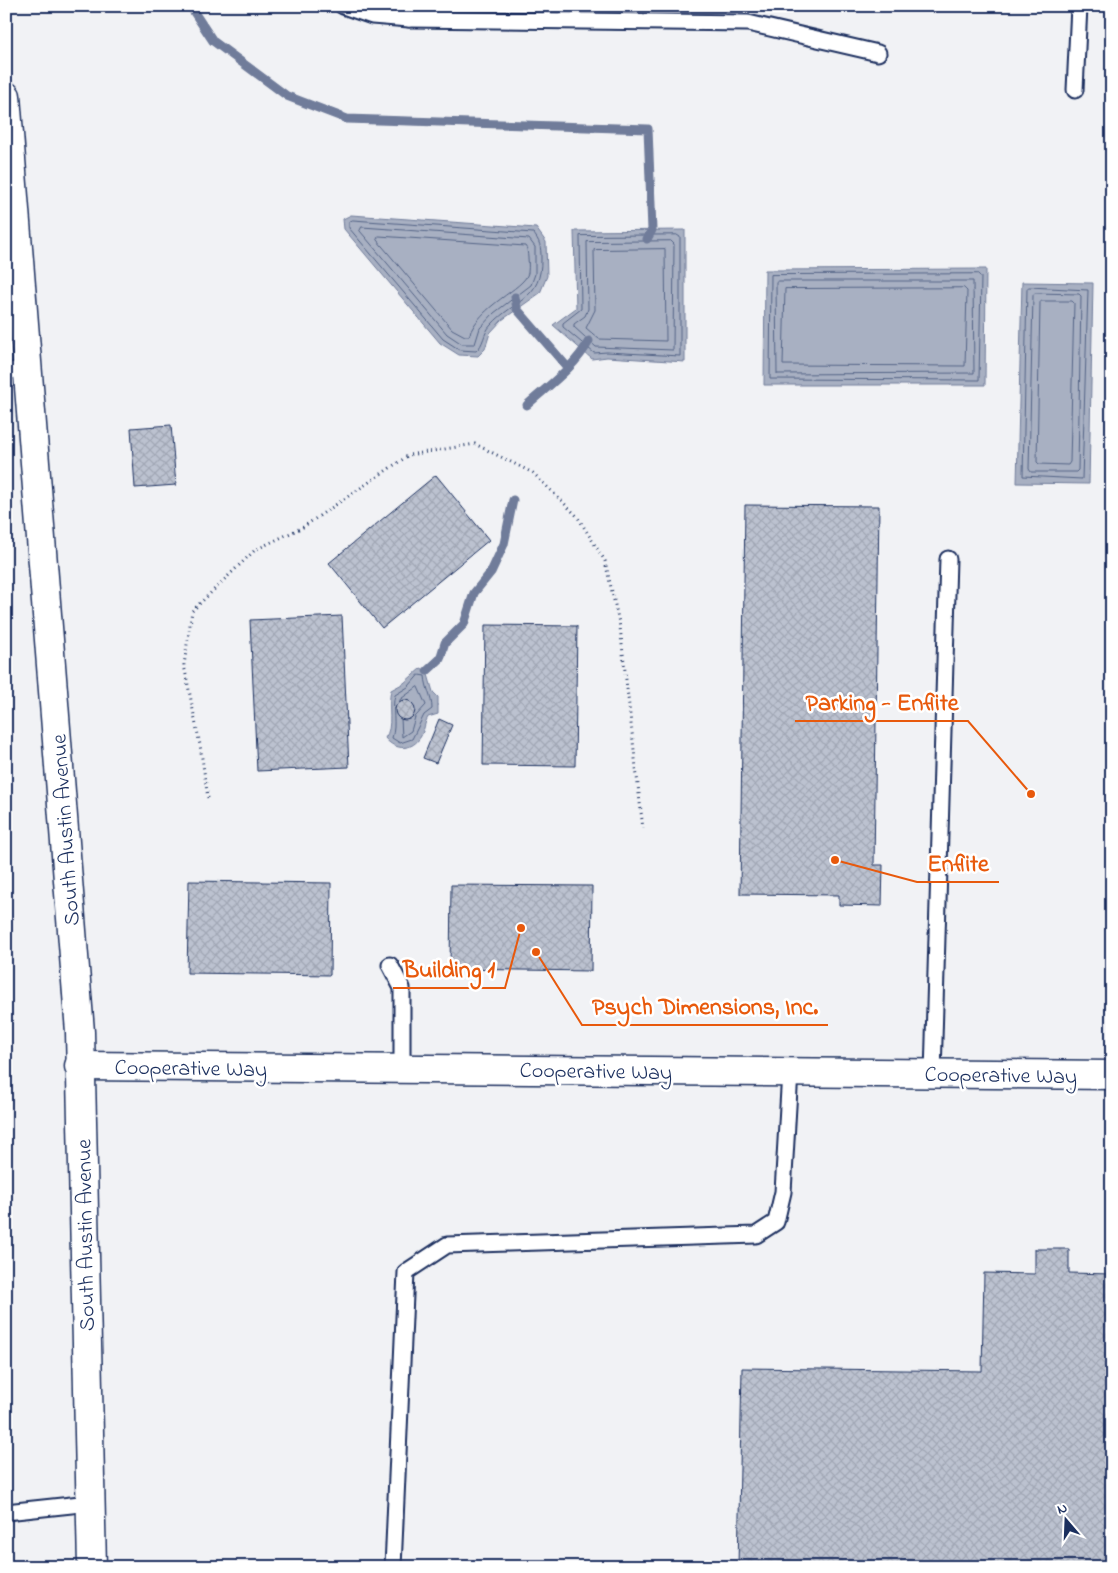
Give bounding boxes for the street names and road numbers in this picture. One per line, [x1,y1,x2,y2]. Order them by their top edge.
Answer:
street label: South Austin Avenue [44,733,90,927]
street label: Cooperative Way [114,1053,267,1088]
street label: Cooperative Way [519,1056,672,1091]
street label: Cooperative Way [924,1060,1077,1095]
street label: South Austin Avenue [69,1138,105,1331]

